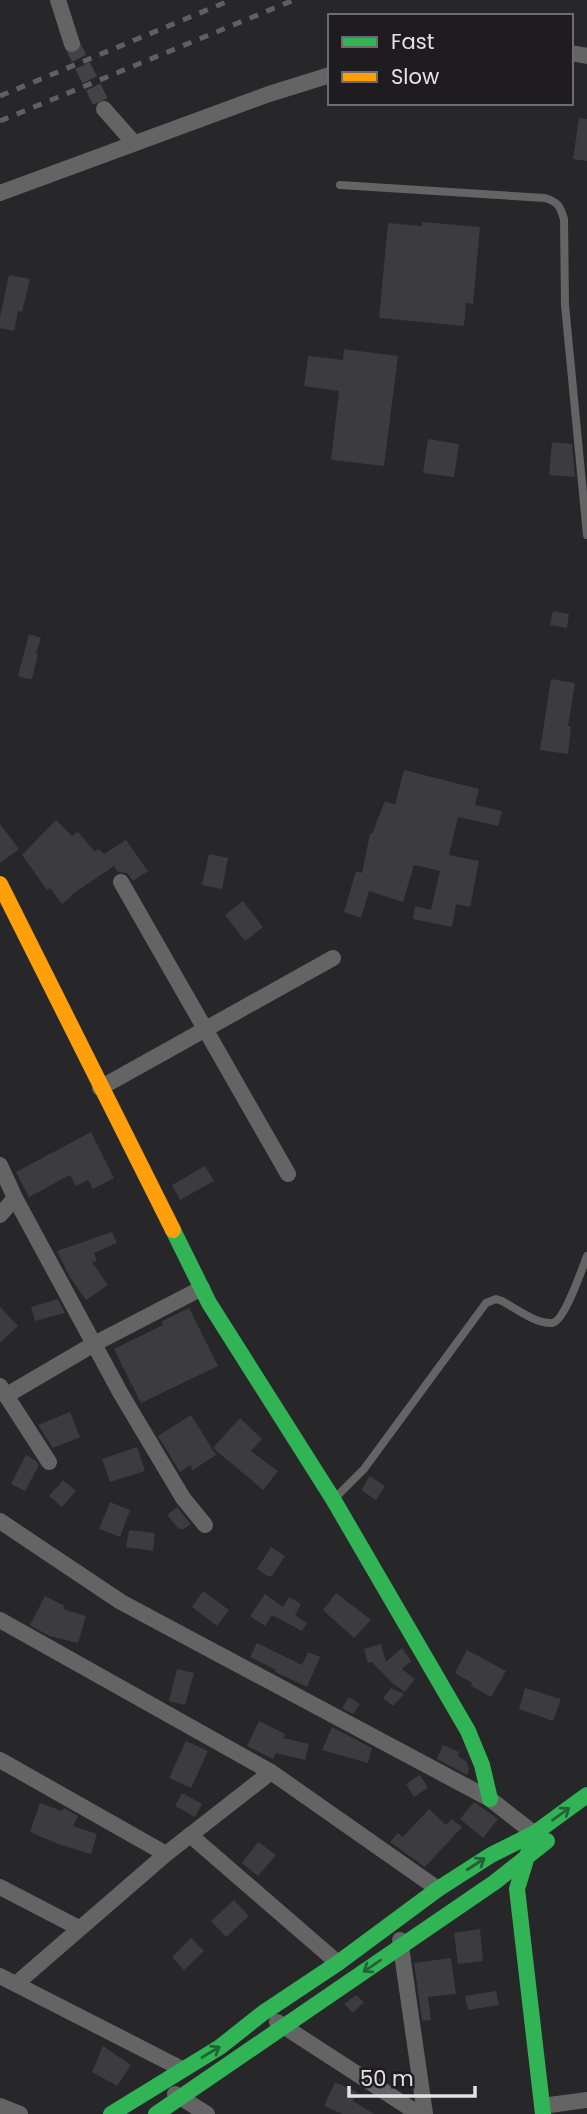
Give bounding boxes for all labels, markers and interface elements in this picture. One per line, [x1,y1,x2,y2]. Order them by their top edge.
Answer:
legend [328,14,573,105]
text: Fast [391,27,434,56]
text: Slow [391,62,439,91]
one-way arrow [551,1807,570,1821]
one-way arrow [466,1857,485,1872]
one-way arrow [363,1959,382,1973]
one-way arrow [200,2045,220,2059]
scale bar [349,2054,475,2098]
text: 50 m [360,2064,414,2093]

